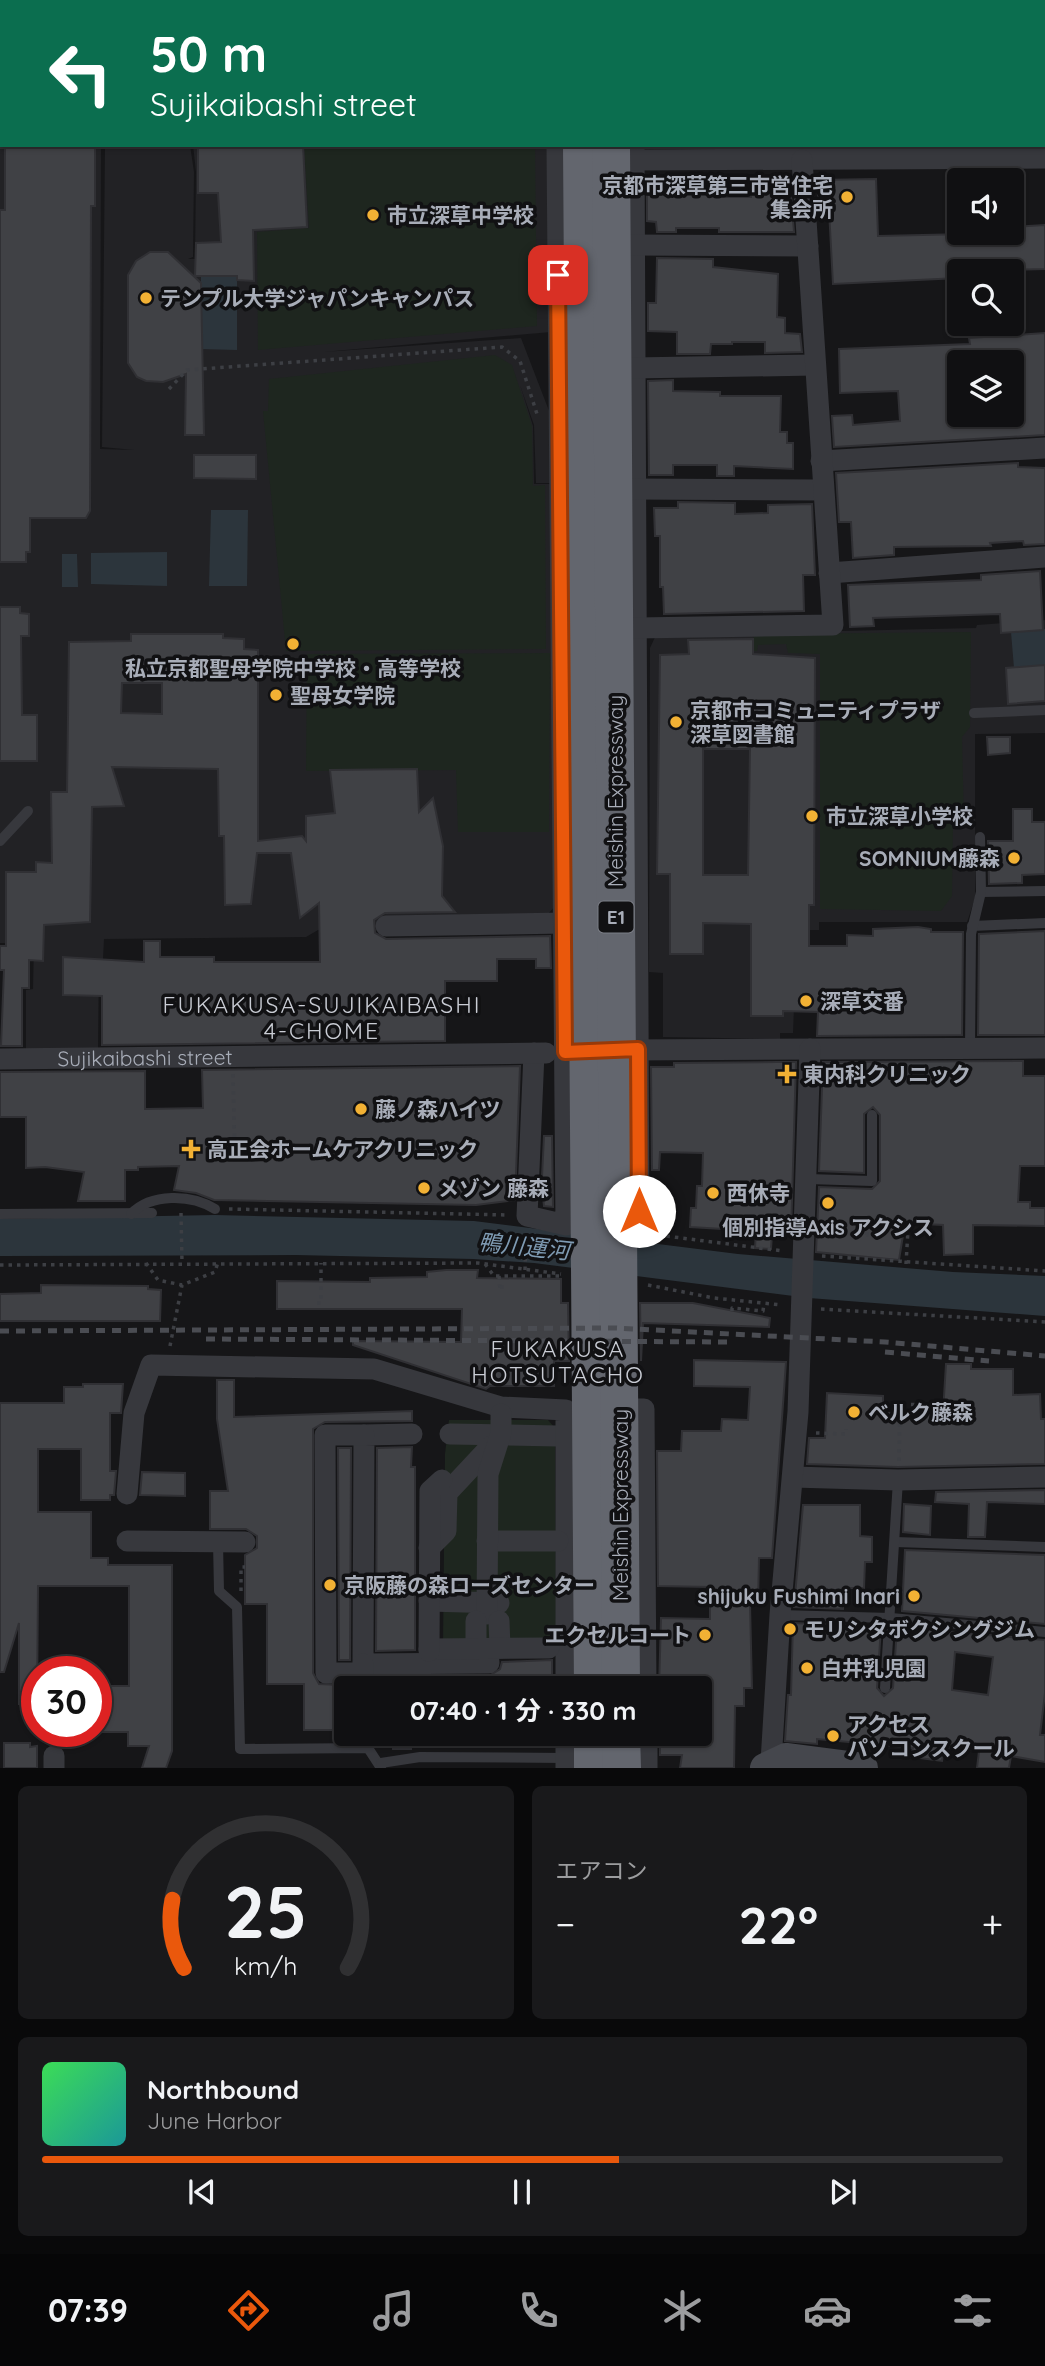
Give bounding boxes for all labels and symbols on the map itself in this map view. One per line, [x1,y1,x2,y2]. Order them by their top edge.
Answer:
place label: 京都市深草第三市営住宅 集会所 [602,172,833,222]
marker: 京都市深草第三市営住宅 集会所 [839,189,855,205]
place label: 市立深草中学校 [387,202,534,228]
marker: 市立深草中学校 [365,207,381,223]
pin [528,245,588,305]
place label: テンプル大学ジャパンキャンパス [160,285,474,311]
marker: テンプル大学ジャパンキャンパス [138,290,154,306]
marker: 私立京都聖母学院中学校・高等学校 [285,636,301,652]
place label: 私立京都聖母学院中学校・高等学校 [125,655,461,681]
place label: 聖母女学院 [290,682,395,708]
marker: 聖母女学院 [268,687,284,703]
street label: Meishin Expressway [602,695,628,887]
place label: 京都市コミュニティプラザ 深草図書館 [690,697,941,747]
marker: 京都市コミュニティプラザ 深草図書館 [668,714,684,730]
place label: 市立深草小学校 [826,803,973,829]
marker: 市立深草小学校 [804,808,820,824]
place label: SOMNIUM藤森 [859,845,1000,871]
marker: SOMNIUM藤森 [1006,850,1022,866]
road number: E1 [598,902,634,932]
place label: 深草交番 [820,988,904,1014]
district label: FUKAKUSA-SUJIKAIBASHI 4-CHOME [162,990,482,1045]
marker: 深草交番 [798,993,814,1009]
street label: Sujikaibashi street [57,1043,233,1071]
place label: 東内科クリニック [803,1061,971,1087]
marker: 東内科クリニック [777,1064,797,1084]
place label: 藤ノ森ハイツ [375,1096,501,1122]
marker: 藤ノ森ハイツ [353,1101,369,1117]
place label: 高正会ホームケアクリニック [207,1136,478,1162]
marker: 高正会ホームケアクリニック [181,1139,201,1159]
position arrow [602,1174,676,1248]
place label: メゾン 藤森 [438,1175,549,1201]
marker: メゾン 藤森 [416,1180,432,1196]
place label: 西休寺 [727,1180,790,1206]
marker: 西休寺 [705,1185,721,1201]
marker: 個別指導Axis アクシス [820,1195,836,1211]
place label: 個別指導Axis アクシス [722,1214,934,1240]
water label: 鴨川運河 [477,1227,575,1266]
district label: FUKAKUSA HOTSUTACHO [471,1334,645,1389]
place label: ベルク藤森 [868,1399,973,1425]
marker: ベルク藤森 [846,1404,862,1420]
street label: Meishin Expressway [607,1409,633,1601]
place label: 京阪藤の森ローズセンター [344,1572,595,1598]
marker: 京阪藤の森ローズセンター [322,1577,338,1593]
place label: shijuku Fushimi Inari [698,1583,900,1609]
marker: shijuku Fushimi Inari [906,1588,922,1604]
place label: モリシタボクシングジム [804,1616,1035,1642]
marker: モリシタボクシングジム [782,1621,798,1637]
place label: エクセルコート [544,1622,691,1648]
marker: エクセルコート [697,1627,713,1643]
place label: 白井乳児園 [821,1655,926,1681]
speed limit sign: 30 [21,1656,112,1747]
marker: 白井乳児園 [799,1660,815,1676]
place label: アクセス パソコンスクール [847,1711,1015,1761]
marker: アクセス パソコンスクール [825,1728,841,1744]

